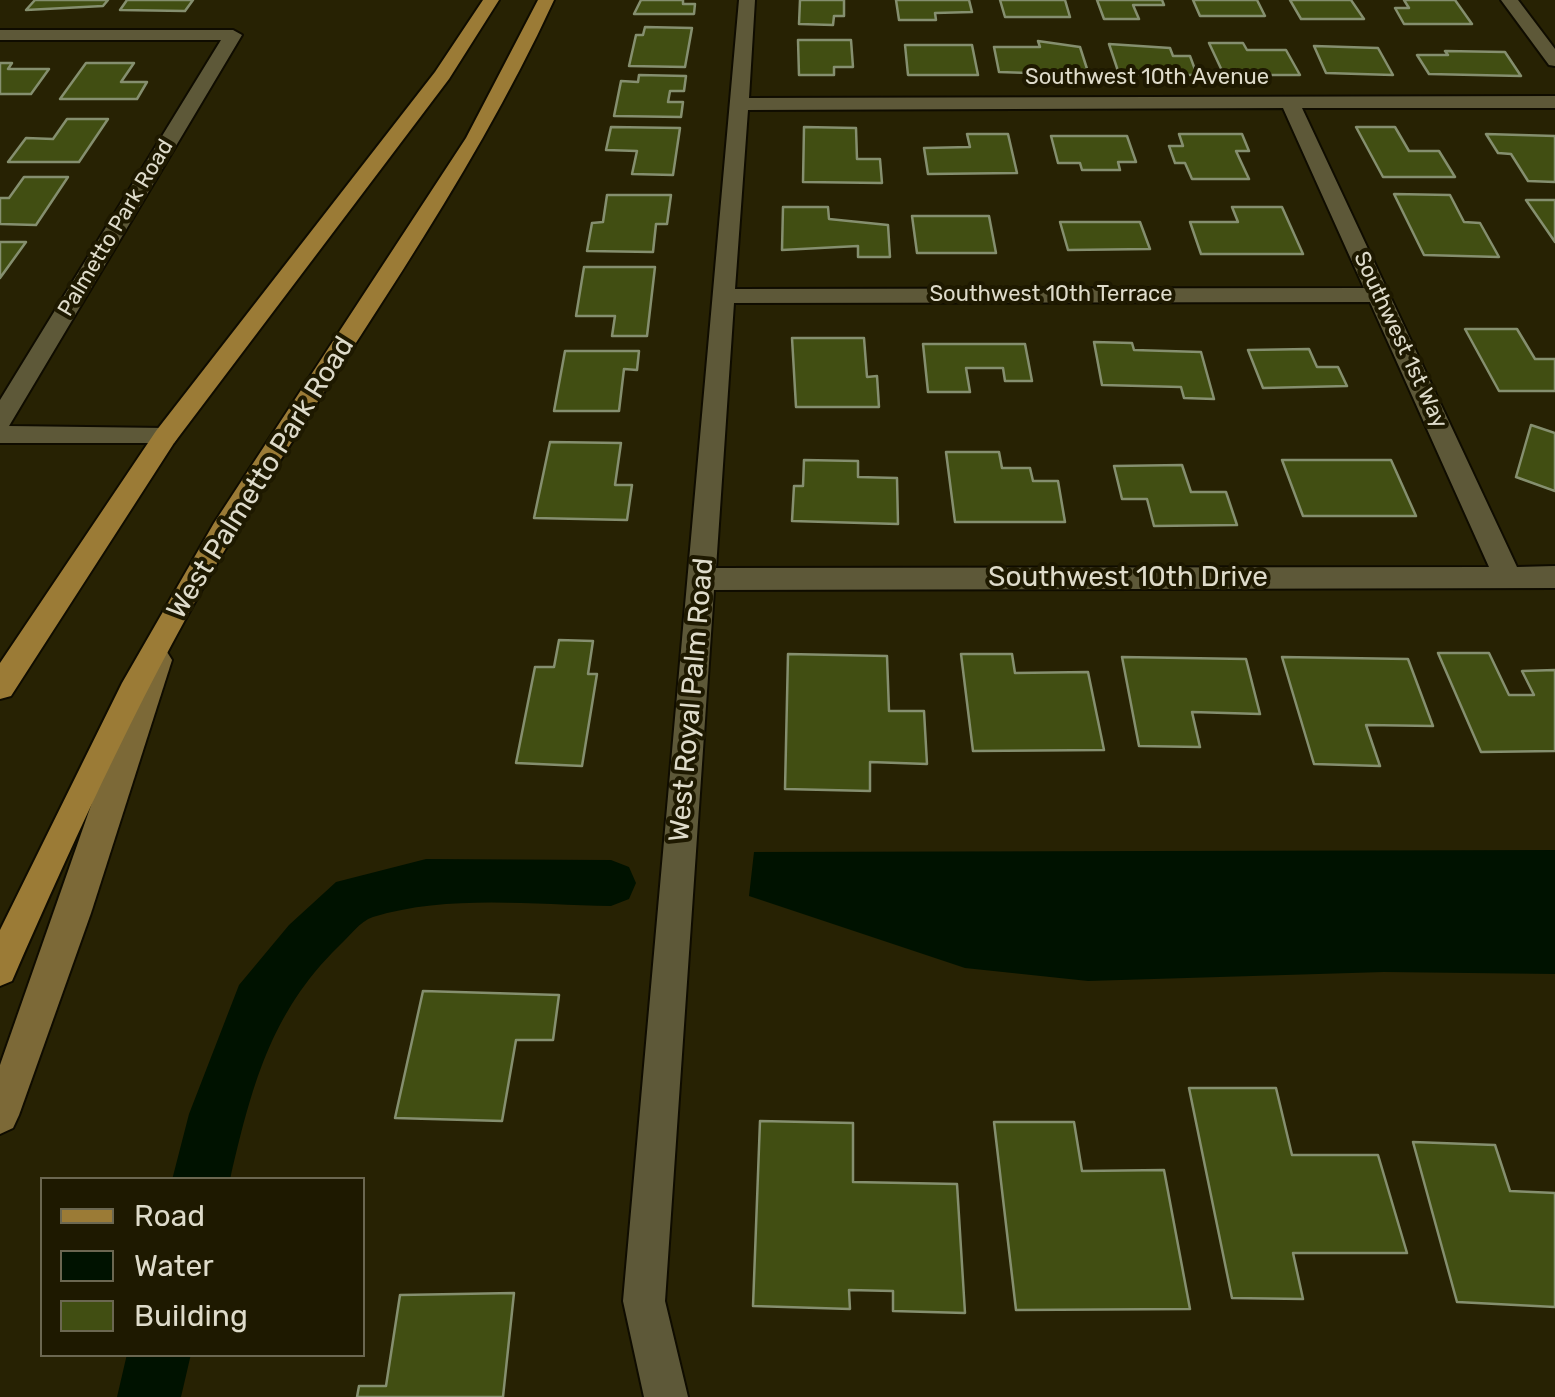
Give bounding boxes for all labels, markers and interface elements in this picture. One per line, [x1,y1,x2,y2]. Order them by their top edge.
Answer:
street label: Southwest 10th Avenue [1025,65,1269,91]
street label: Palmetto Park Road [53,135,179,321]
street label: Southwest 1st Way [1347,247,1453,433]
street label: Southwest 10th Terrace [929,282,1173,308]
street label: West Palmetto Park Road [160,331,362,625]
street label: West Royal Palm Road [663,556,721,844]
street label: Southwest 10th Drive [988,561,1268,595]
legend [40,1177,365,1357]
text: Road [134,1198,205,1234]
text: Water [134,1248,214,1284]
text: Building [134,1298,248,1334]

